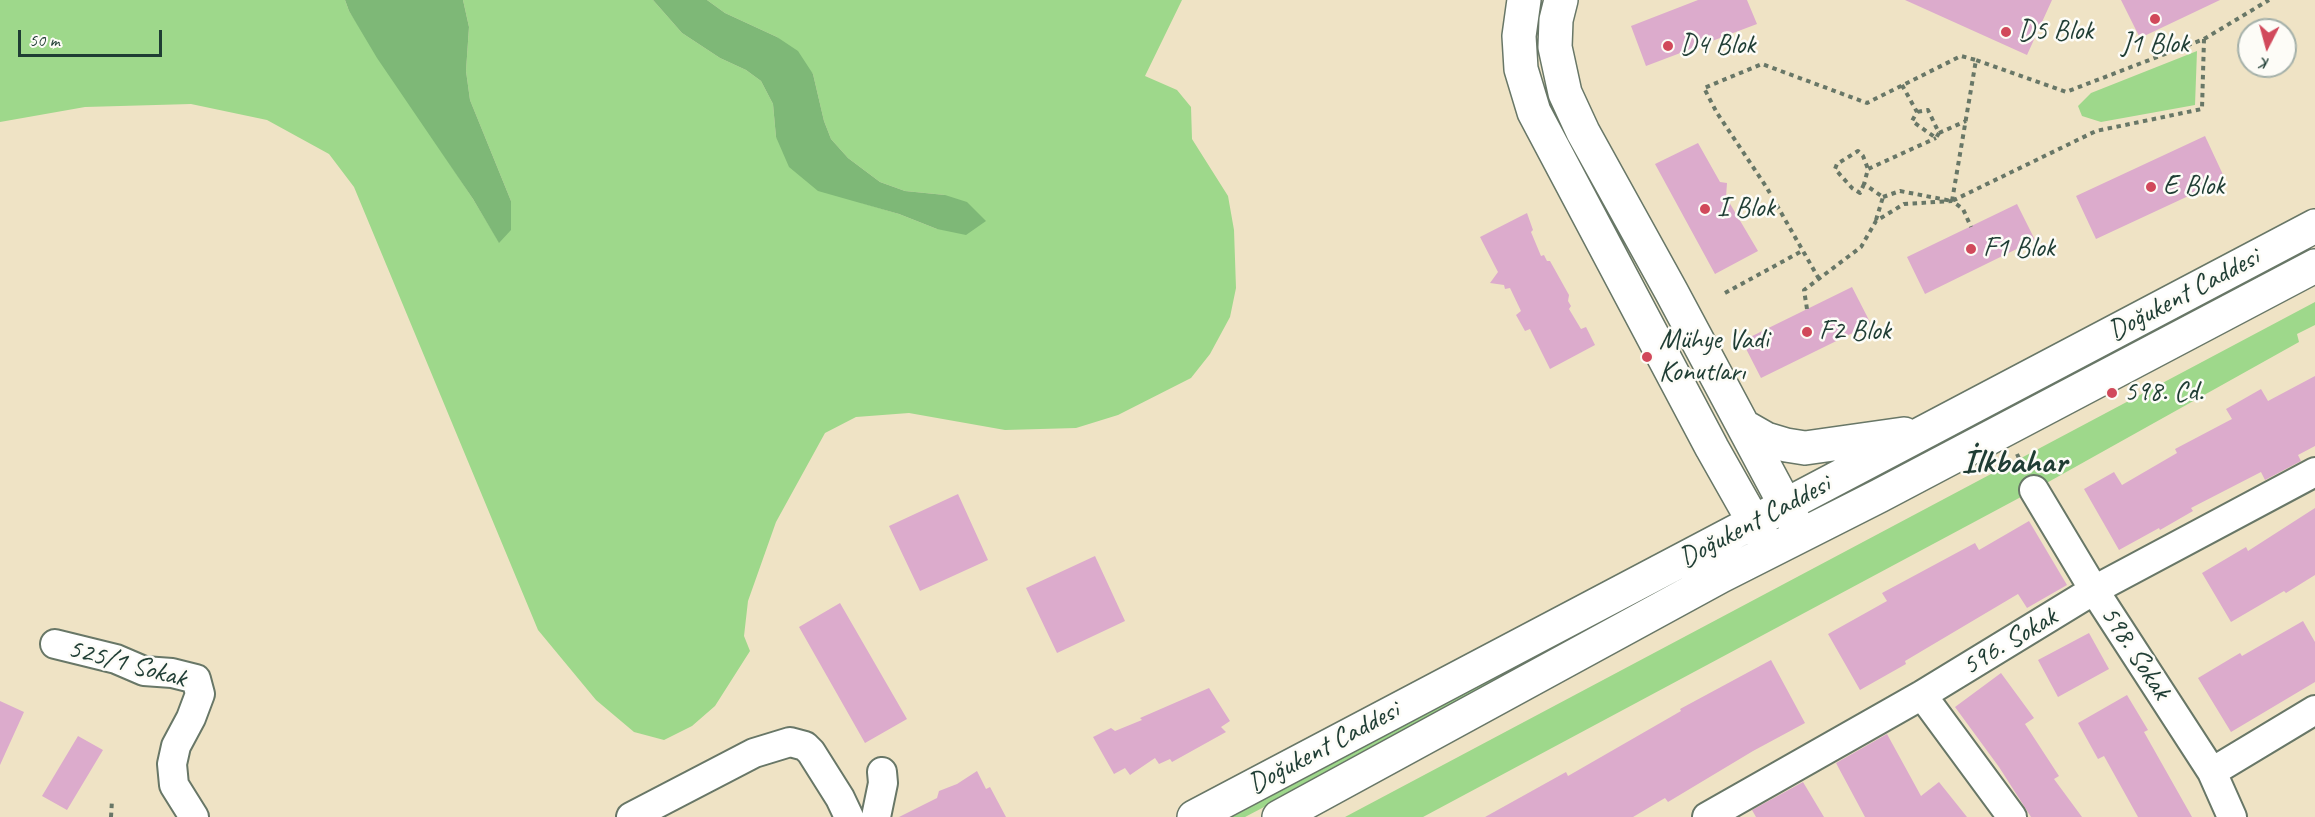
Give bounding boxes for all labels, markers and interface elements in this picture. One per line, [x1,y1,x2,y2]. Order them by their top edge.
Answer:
marker: J1 Blok [2148,12,2162,26]
place label: D5 Blok [2018,15,2093,49]
scale bar [21,18,165,56]
north arrow [2237,18,2297,78]
marker: D5 Blok [1999,25,2013,39]
place label: J1 Blok [2121,28,2189,62]
text: 50 m [29,29,60,51]
place label: D4 Blok [1680,29,1755,63]
marker: D4 Blok [1661,39,1675,53]
text: K [2260,54,2270,74]
place label: E Blok [2163,170,2224,204]
marker: E Blok [2144,180,2158,194]
place label: I Blok [1717,192,1775,226]
marker: I Blok [1698,202,1712,216]
place label: F1 Blok [1983,232,2055,266]
street label: Doğukent Caddesi [2103,241,2265,349]
marker: F1 Blok [1964,242,1978,256]
place label: F2 Blok [1819,315,1891,349]
place label: Mühye Vadi Konutları [1659,324,1769,390]
marker: F2 Blok [1800,325,1814,339]
marker: Mühye Vadi Konutları [1640,350,1654,364]
place label: 598. Cd. [2124,376,2204,410]
marker: 598. Cd. [2105,386,2119,400]
district label: İlkbahar [1962,443,2066,483]
street label: Doğukent Caddesi [1674,468,1836,576]
street label: 598. Sokak [2092,600,2178,706]
street label: 596. Sokak [1956,601,2064,683]
street label: 525/1 Sokak [64,632,190,696]
street label: Doğukent Caddesi [1243,694,1405,802]

